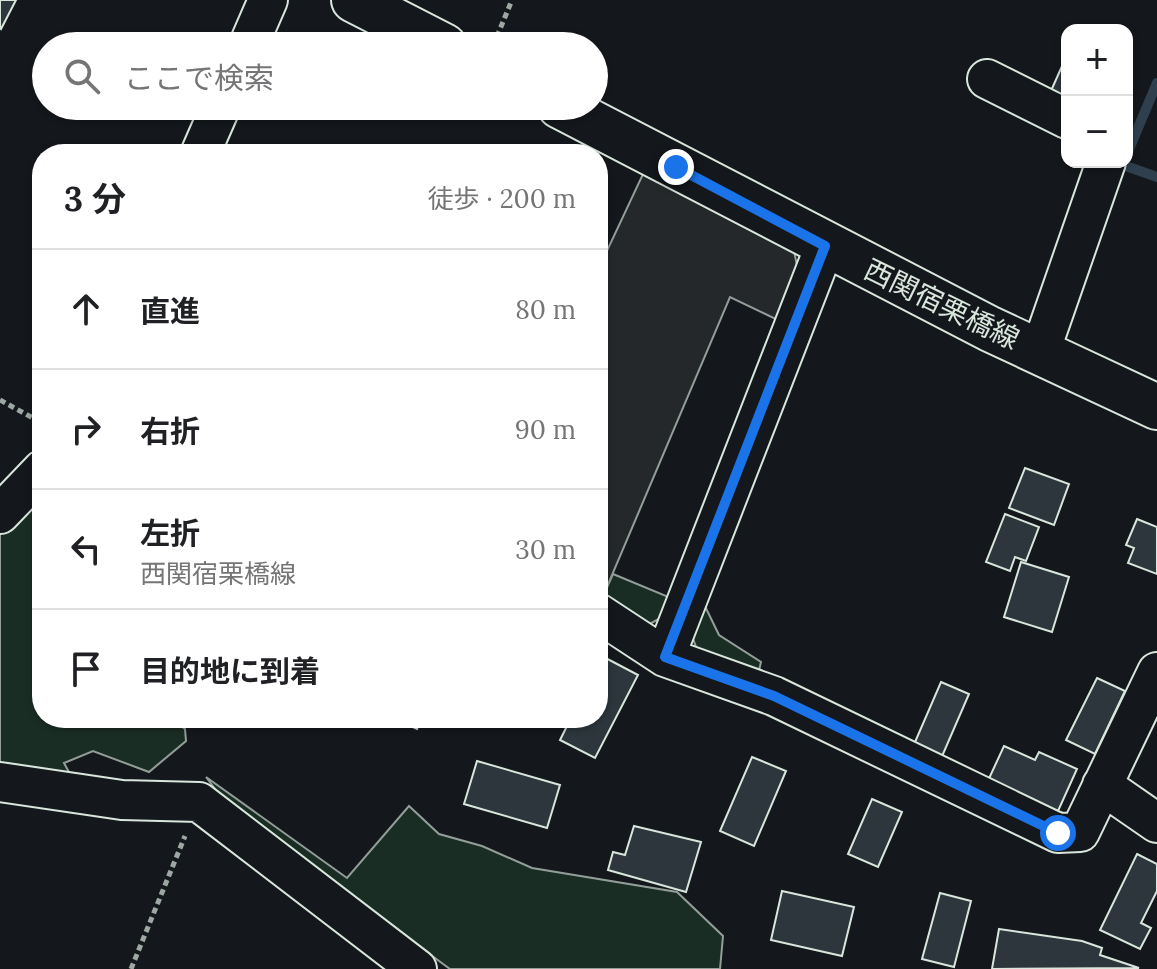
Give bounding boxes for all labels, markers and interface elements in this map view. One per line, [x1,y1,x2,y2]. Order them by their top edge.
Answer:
map controls [1061,24,1133,168]
button: + [1061,24,1133,96]
search box [32,32,608,120]
icon: search [60,54,104,98]
text: ここで検索 [124,59,274,97]
button: − [1061,96,1133,168]
route end [658,149,694,185]
text: 3 分 [64,177,126,220]
text: 徒歩 · 200 m [427,182,576,215]
street label: 西関宿栗橋線 [859,251,1025,357]
icon: ahead [64,287,108,331]
text: 直進 [140,292,200,330]
text: 80 m [515,293,576,326]
icon: right [64,407,108,451]
text: 右折 [140,412,200,450]
text: 90 m [515,413,576,446]
text: 左折 [140,514,200,552]
icon: left [64,527,108,571]
text: 30 m [515,533,576,566]
text: 西関宿栗橋線 [140,557,296,590]
icon: arrive [64,647,108,691]
text: 目的地に到着 [140,652,320,690]
route start [1040,815,1076,851]

